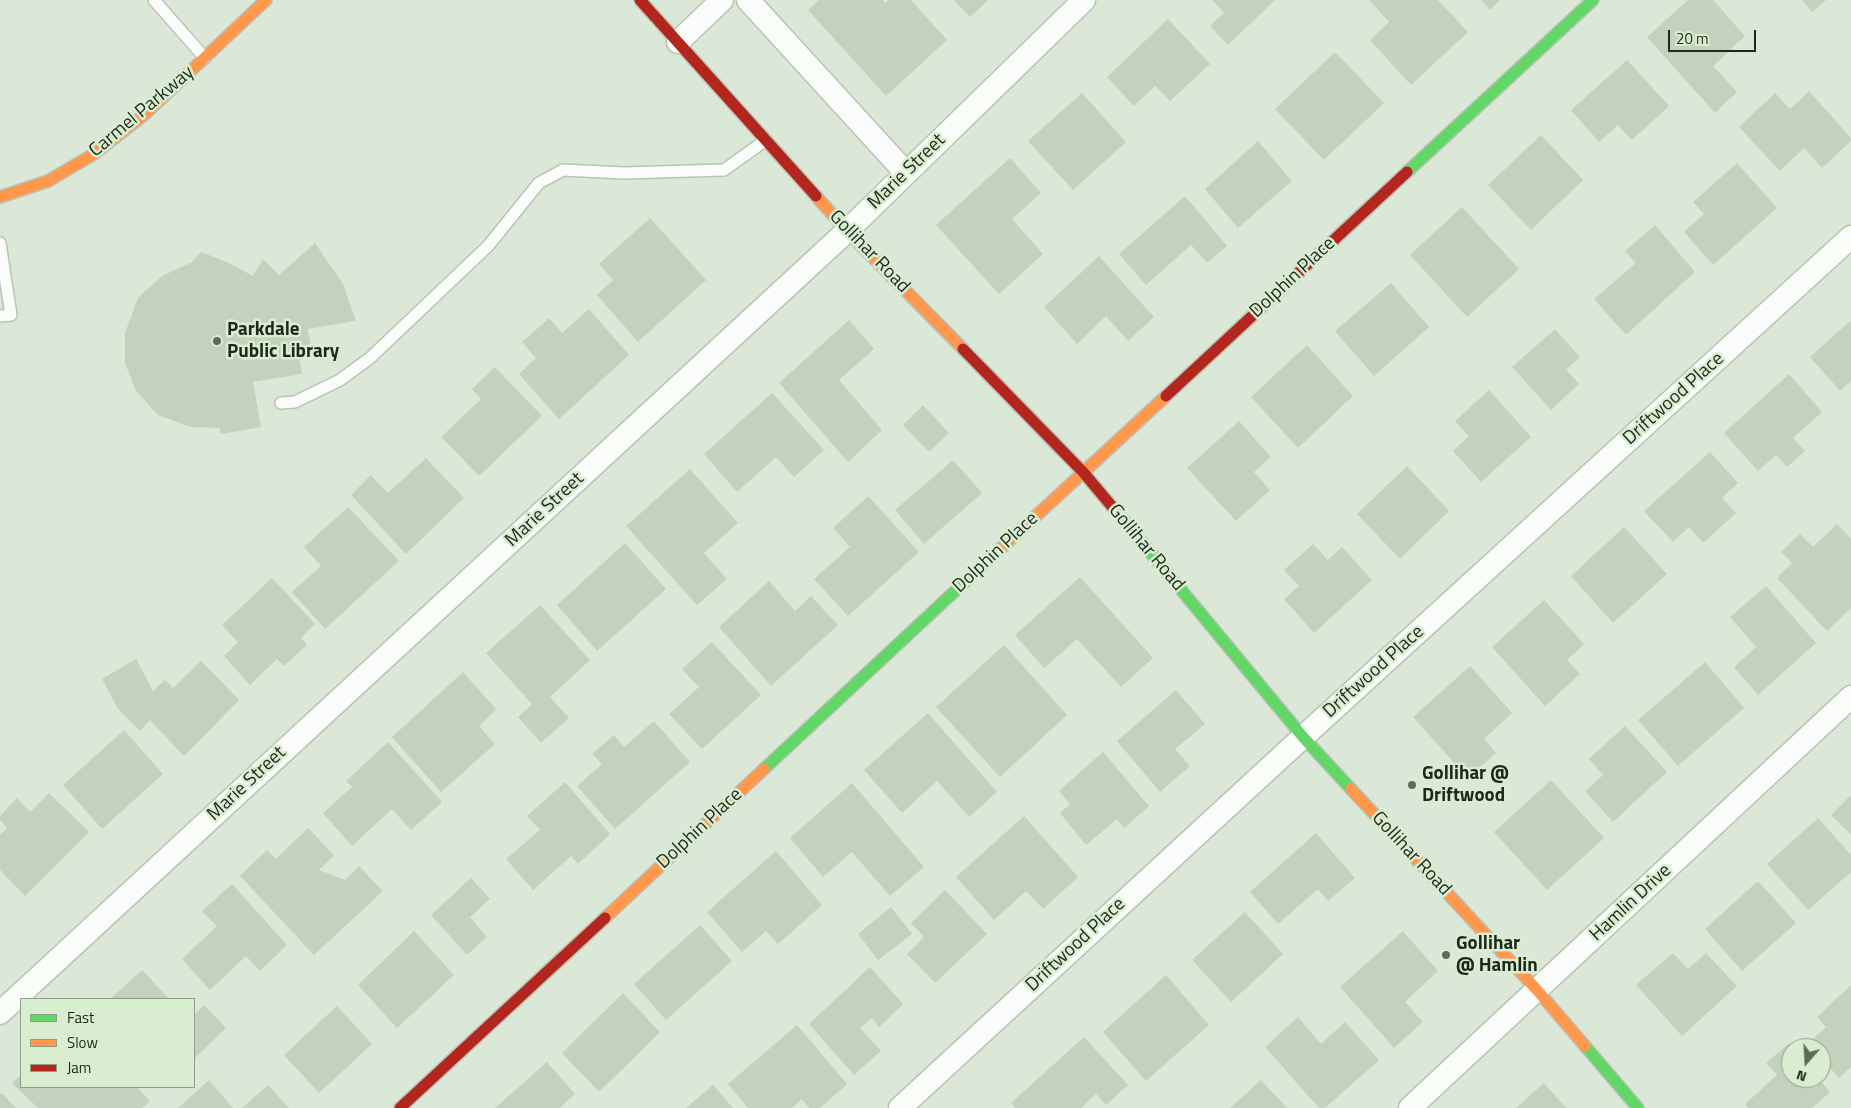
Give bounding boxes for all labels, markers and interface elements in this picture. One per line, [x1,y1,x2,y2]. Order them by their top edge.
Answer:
scale bar [1671,20,1758,52]
text: 20 m [1676,27,1709,50]
street label: Carmel Parkway [85,62,199,162]
street label: Marie Street [863,129,951,215]
street label: Gollihar Road [824,206,914,298]
street label: Dolphin Place [1246,233,1340,323]
place label: Parkdale Public Library [227,319,339,363]
marker: Parkdale Public Library [211,335,223,347]
street label: Driftwood Place [1619,348,1729,450]
street label: Marie Street [501,468,589,552]
street label: Gollihar Road [1103,500,1189,596]
street label: Dolphin Place [949,508,1043,598]
street label: Driftwood Place [1319,621,1429,723]
street label: Marie Street [203,742,291,826]
place label: Gollihar @ Driftwood [1422,763,1509,807]
marker: Gollihar @ Driftwood [1406,779,1418,791]
street label: Dolphin Place [653,784,747,874]
street label: Gollihar Road [1366,807,1456,901]
street label: Hamlin Drive [1586,860,1676,946]
street label: Driftwood Place [1022,893,1130,997]
place label: Gollihar @ Hamlin [1456,933,1538,977]
marker: Gollihar @ Hamlin [1440,949,1452,961]
legend [20,998,195,1088]
text: Fast [67,1006,94,1029]
text: Slow [67,1031,98,1054]
north arrow [1781,1038,1831,1088]
text: Jam [67,1056,91,1079]
text: N [1793,1065,1809,1088]

